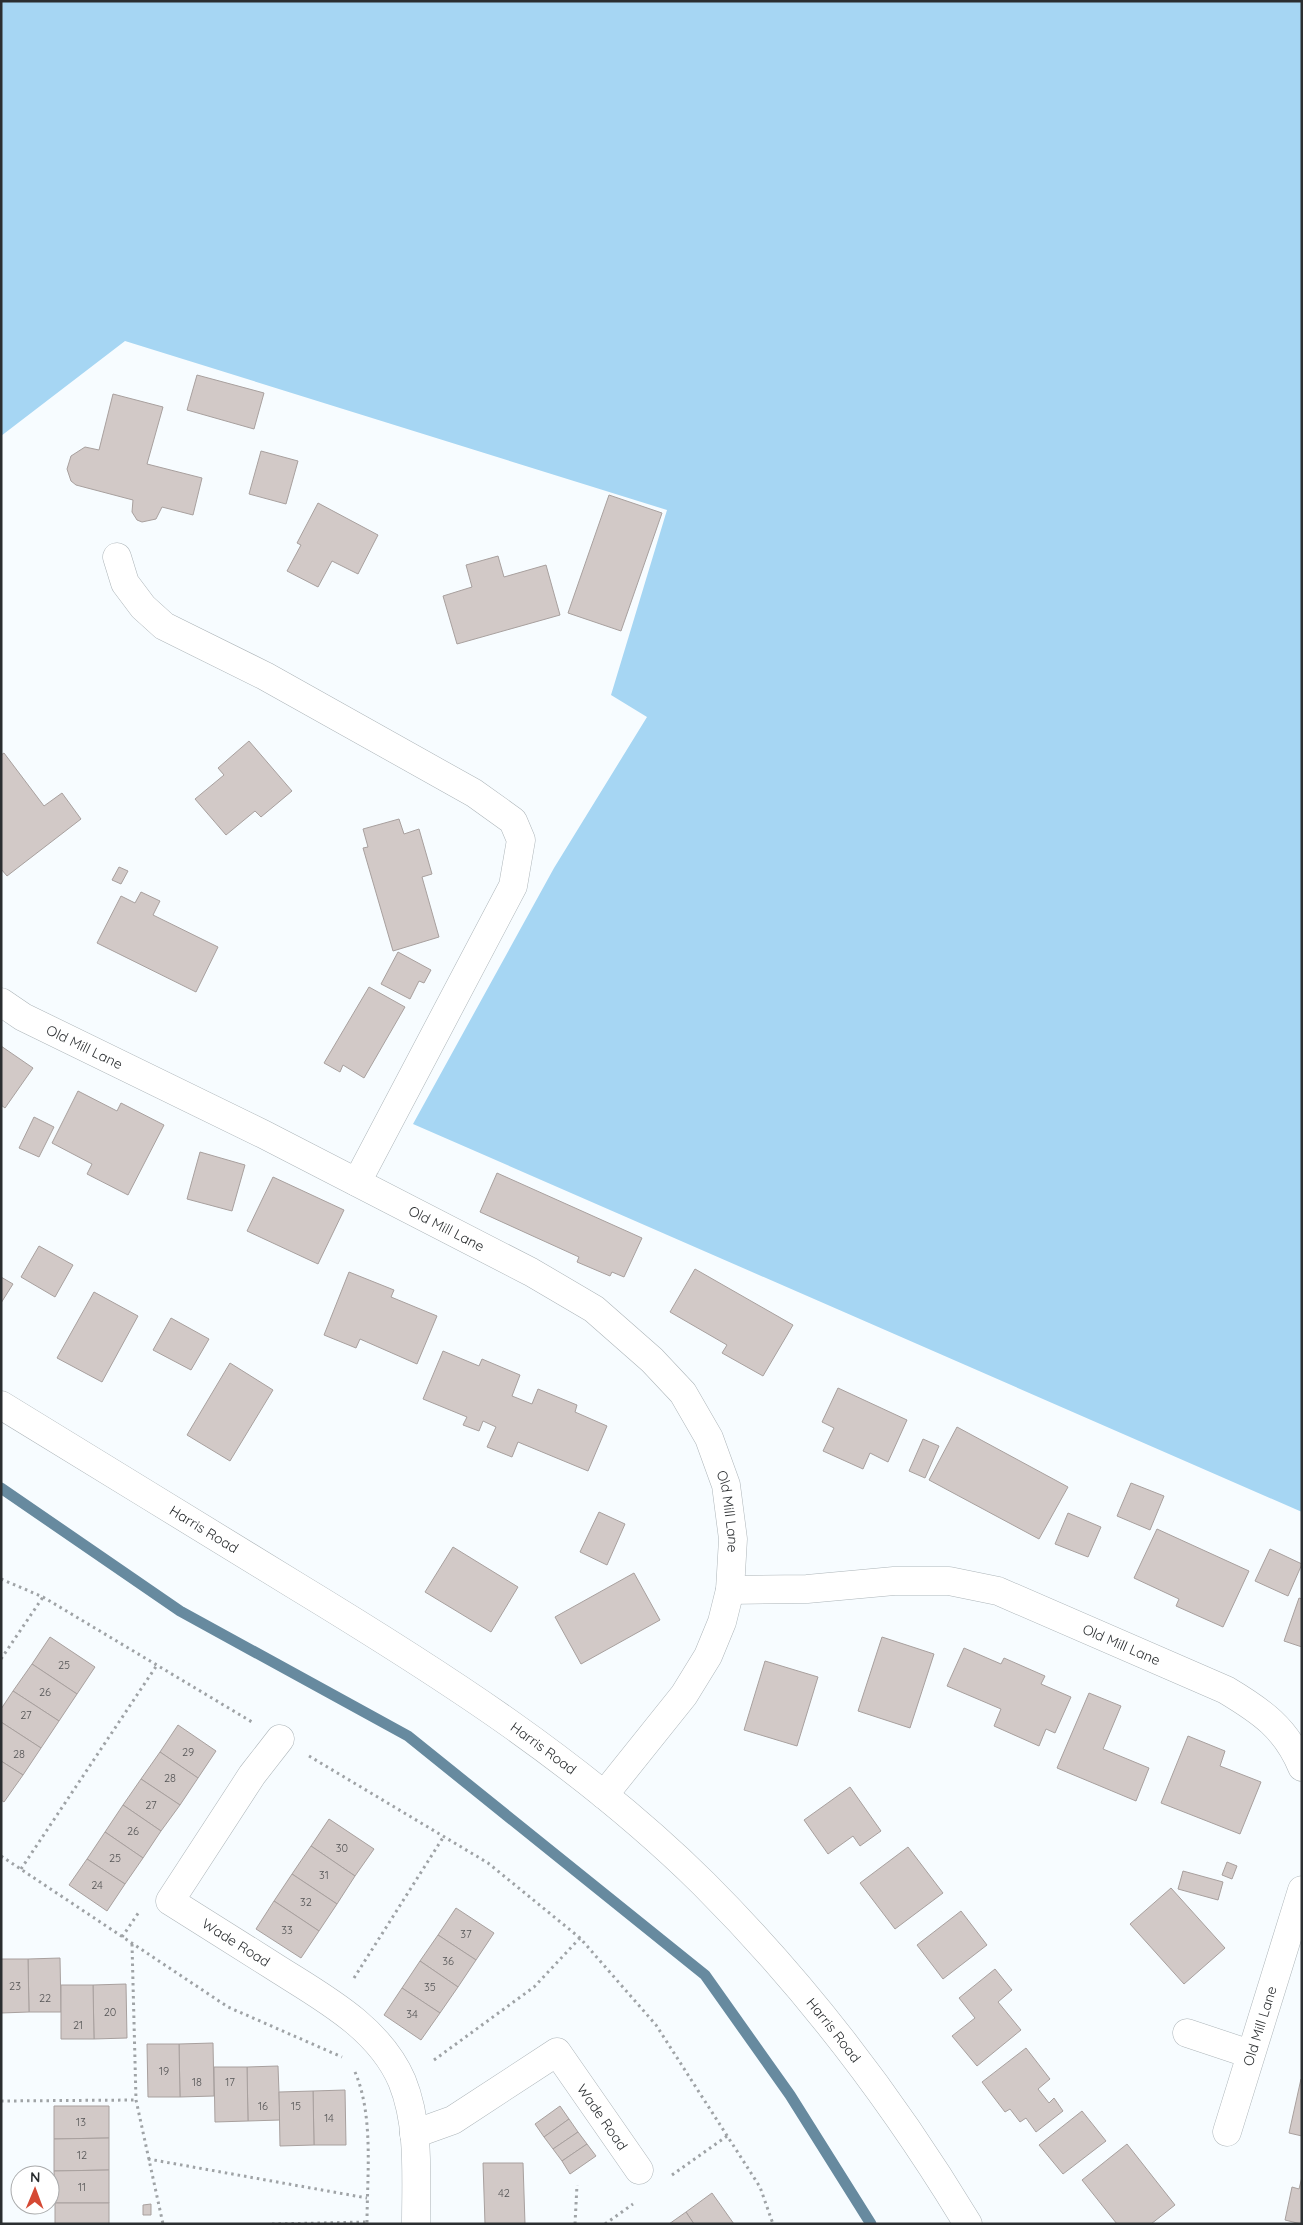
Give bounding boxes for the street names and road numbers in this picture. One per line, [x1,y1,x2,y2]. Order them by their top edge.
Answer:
street label: Old Mill Lane [43,1021,126,1073]
street label: Old Mill Lane [405,1201,488,1256]
street label: Old Mill Lane [712,1468,742,1553]
street label: Harris Road [166,1501,242,1557]
street label: Old Mill Lane [1080,1620,1163,1669]
street label: Harris Road [507,1718,580,1778]
street label: Wade Road [199,1915,273,1971]
street label: Old Mill Lane [1239,1984,1281,2068]
street label: Harris Road [802,1994,865,2066]
street label: Wade Road [573,2080,632,2154]

